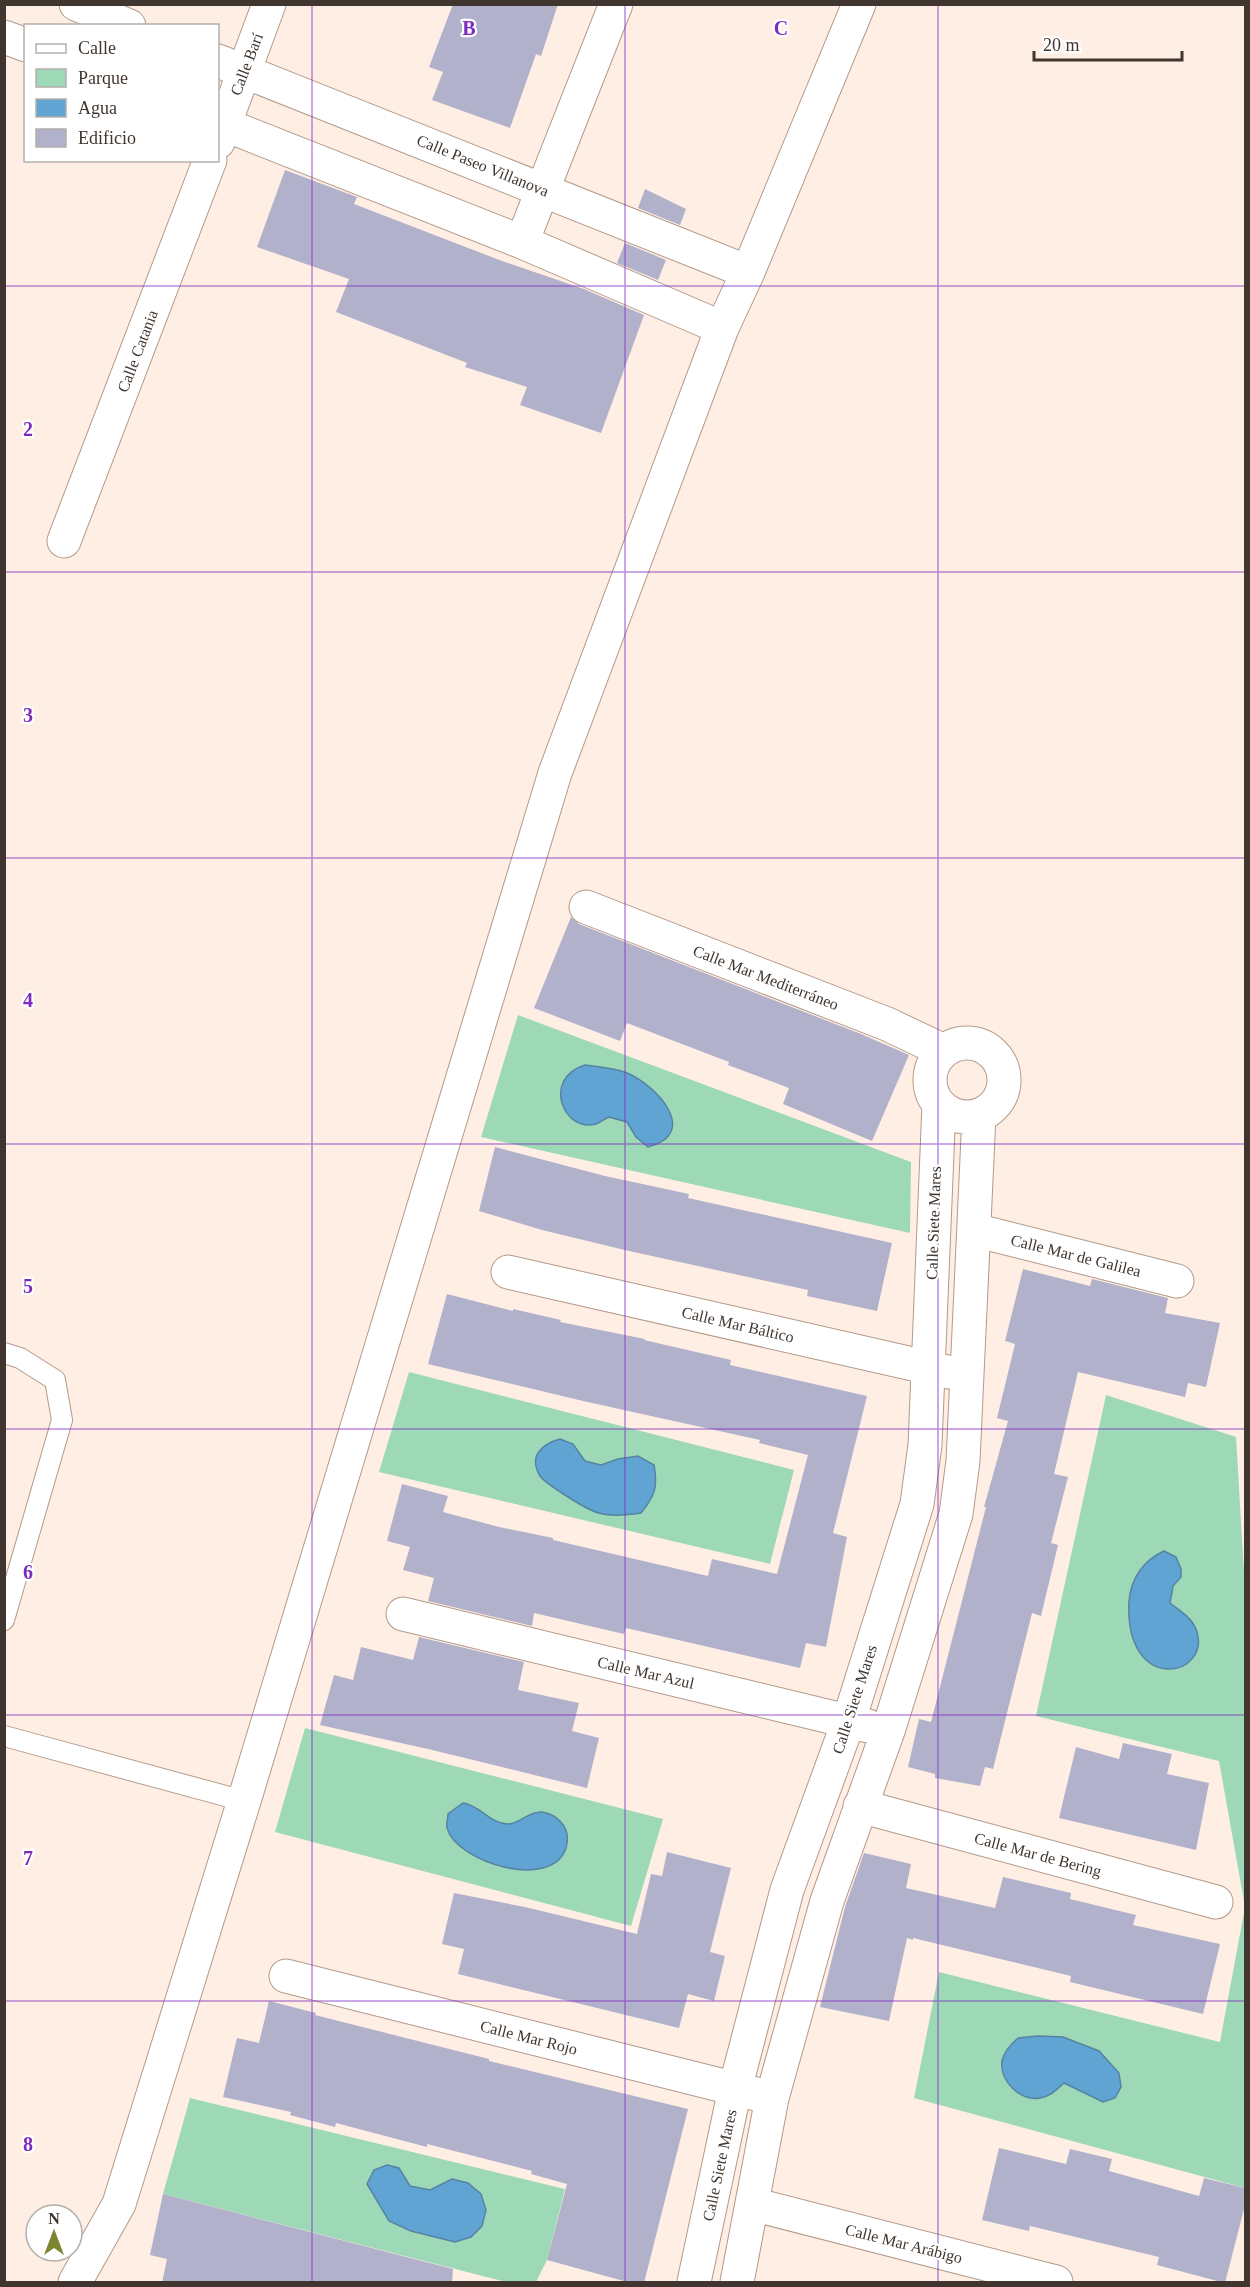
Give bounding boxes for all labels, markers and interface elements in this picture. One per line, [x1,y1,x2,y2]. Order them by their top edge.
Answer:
text: B [462,17,476,39]
text: C [774,17,788,39]
legend [24,24,219,162]
scale bar [1034,24,1182,62]
street label: Calle Barí [227,30,266,98]
text: 20 m [1043,35,1080,55]
text: Calle [78,38,116,58]
text: Parque [78,68,128,88]
text: Agua [78,98,117,118]
text: Edificio [78,128,136,148]
street label: Calle Paseo Villanova [414,131,551,200]
street label: Calle Catania [114,308,161,395]
text: 2 [23,418,33,440]
text: 3 [23,704,33,726]
street label: Calle Mar Mediterráneo [691,942,841,1013]
text: 4 [23,989,33,1011]
street label: Calle Siete Mares [923,1166,944,1280]
street label: Calle Mar de Galilea [1009,1231,1143,1280]
text: 5 [23,1275,33,1297]
street label: Calle Mar Báltico [680,1303,796,1346]
text: 6 [23,1561,33,1583]
street label: Calle Siete Mares [829,1642,880,1756]
street label: Calle Mar Azul [596,1653,696,1692]
street label: Calle Mar de Bering [972,1829,1103,1881]
text: 7 [23,1847,33,1869]
street label: Calle Mar Rojo [478,2017,579,2059]
street label: Calle Siete Mares [699,2108,740,2223]
text: 8 [23,2133,33,2155]
north arrow [24,2203,84,2263]
text: N [48,2210,60,2227]
street label: Calle Mar Arábigo [843,2221,964,2267]

